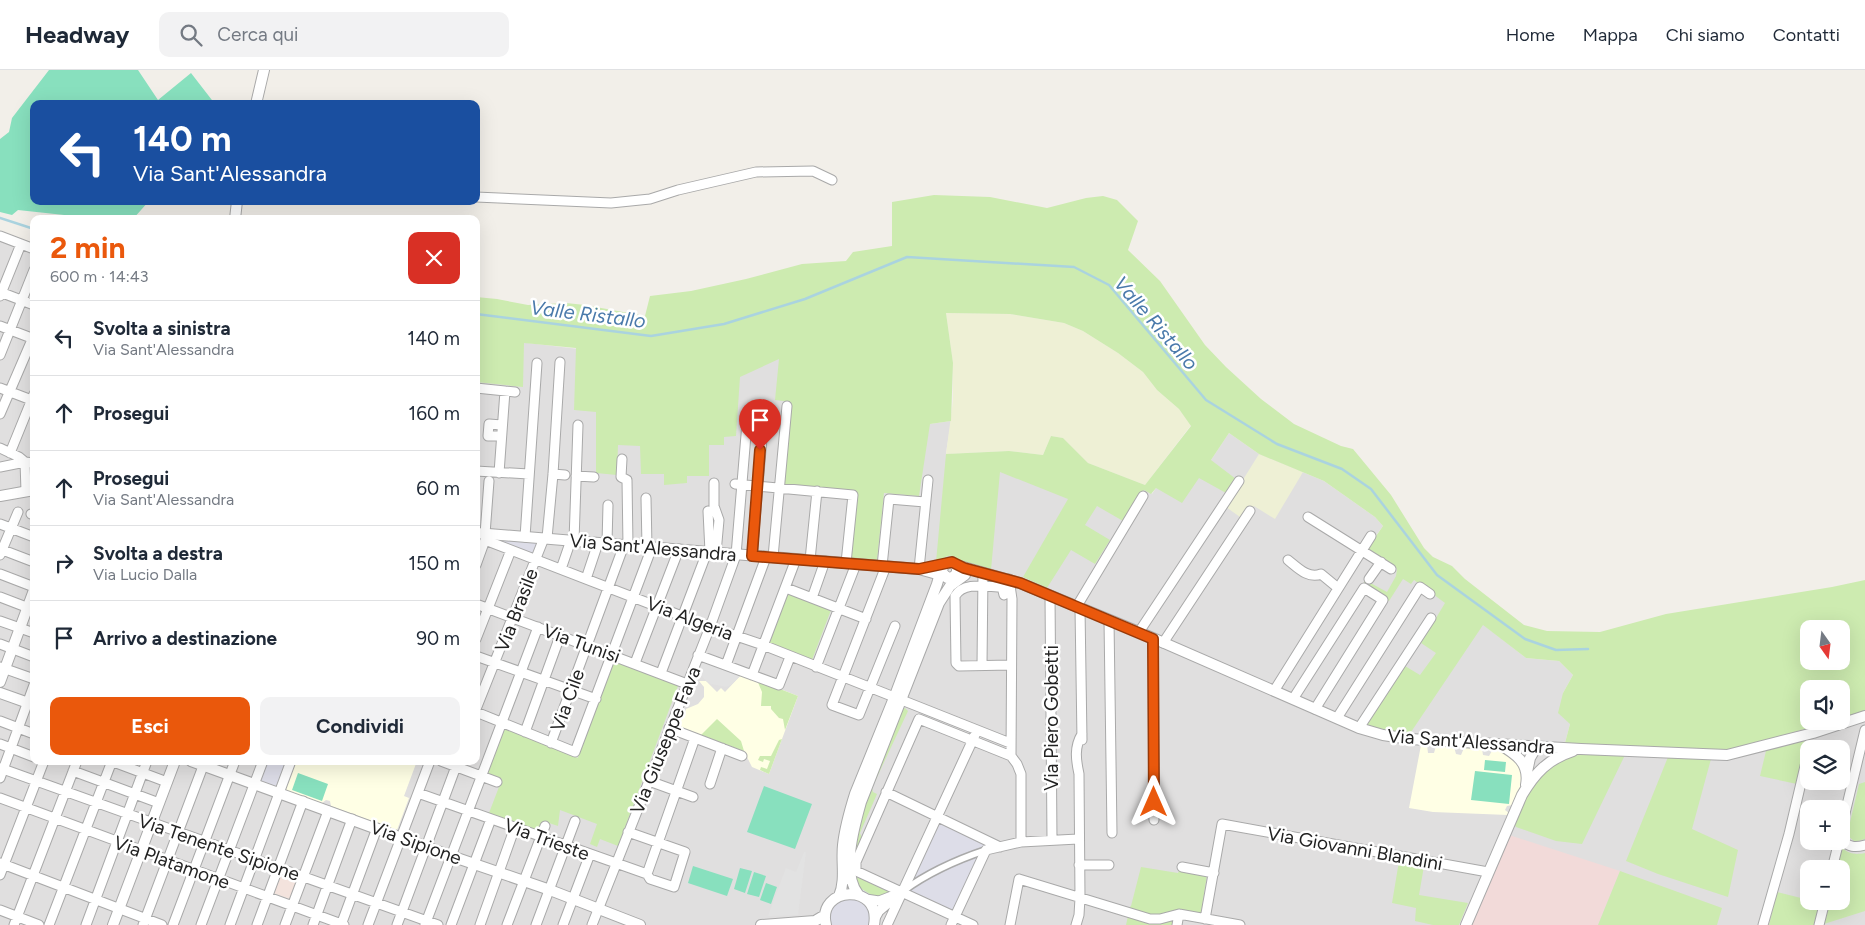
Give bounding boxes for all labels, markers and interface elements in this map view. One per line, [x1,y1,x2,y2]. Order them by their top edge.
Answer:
search box [159,12,509,57]
text: Headway [25,20,129,49]
icon: search [177,21,205,49]
text: Cerca qui [217,23,298,46]
text: Home [1506,24,1555,46]
text: Mappa [1583,24,1638,46]
text: Chi siamo [1666,24,1745,46]
text: Contatti [1773,24,1840,46]
text: 140 m [133,118,231,160]
icon: left [50,120,115,185]
text: Via Sant'Alessandra [133,160,327,187]
text: 2 min [50,229,126,266]
button: close [408,232,460,284]
text: 600 m · 14:43 [50,267,148,286]
water label: Valle Ristallo [1109,271,1203,375]
water label: Valle Ristallo [529,295,647,333]
text: Svolta a sinistra [93,317,231,340]
icon: left [50,324,78,352]
text: 140 m [407,327,460,350]
text: Via Sant'Alessandra [93,340,234,359]
icon: ahead [50,399,78,427]
pin [739,399,781,450]
text: Prosegui [93,402,169,425]
text: 160 m [408,402,460,425]
icon: arrive [746,406,774,434]
text: Prosegui [93,467,169,490]
icon: ahead [50,474,78,502]
text: 60 m [416,477,460,500]
text: Via Sant'Alessandra [93,490,234,509]
street label: Via Sant'Alessandra [568,529,737,566]
text: Svolta a destra [93,542,223,565]
icon: right [50,549,78,577]
text: 150 m [408,552,460,575]
text: Via Lucio Dalla [93,565,197,584]
street label: Via Brasile [490,565,543,655]
street label: Via Algeria [643,591,736,646]
street label: Via Tunisi [540,619,624,668]
north arrow [1800,620,1850,670]
map controls [1800,620,1850,910]
icon: arrive [50,624,78,652]
text: Arrivo a destinazione [93,627,277,650]
text: 90 m [416,627,460,650]
street label: Via Piero Gobetti [1040,645,1063,791]
street label: Via Giuseppe Fava [625,663,706,817]
street label: Via Cile [546,666,589,734]
button: sound [1800,680,1850,730]
button: Esci [50,697,250,755]
button: Condividi [260,697,460,755]
street label: Via Sant'Alessandra [1387,724,1555,759]
button: layers [1800,740,1850,790]
position arrow [1127,775,1179,827]
button: + [1800,800,1850,850]
street label: Via Tenente Sipione [135,809,303,886]
street label: Via Trieste [501,813,593,866]
street label: Via Sipione [367,815,465,870]
street label: Via Giovanni Blandini [1265,822,1444,875]
street label: Via Platamone [111,831,233,894]
button: − [1800,860,1850,910]

